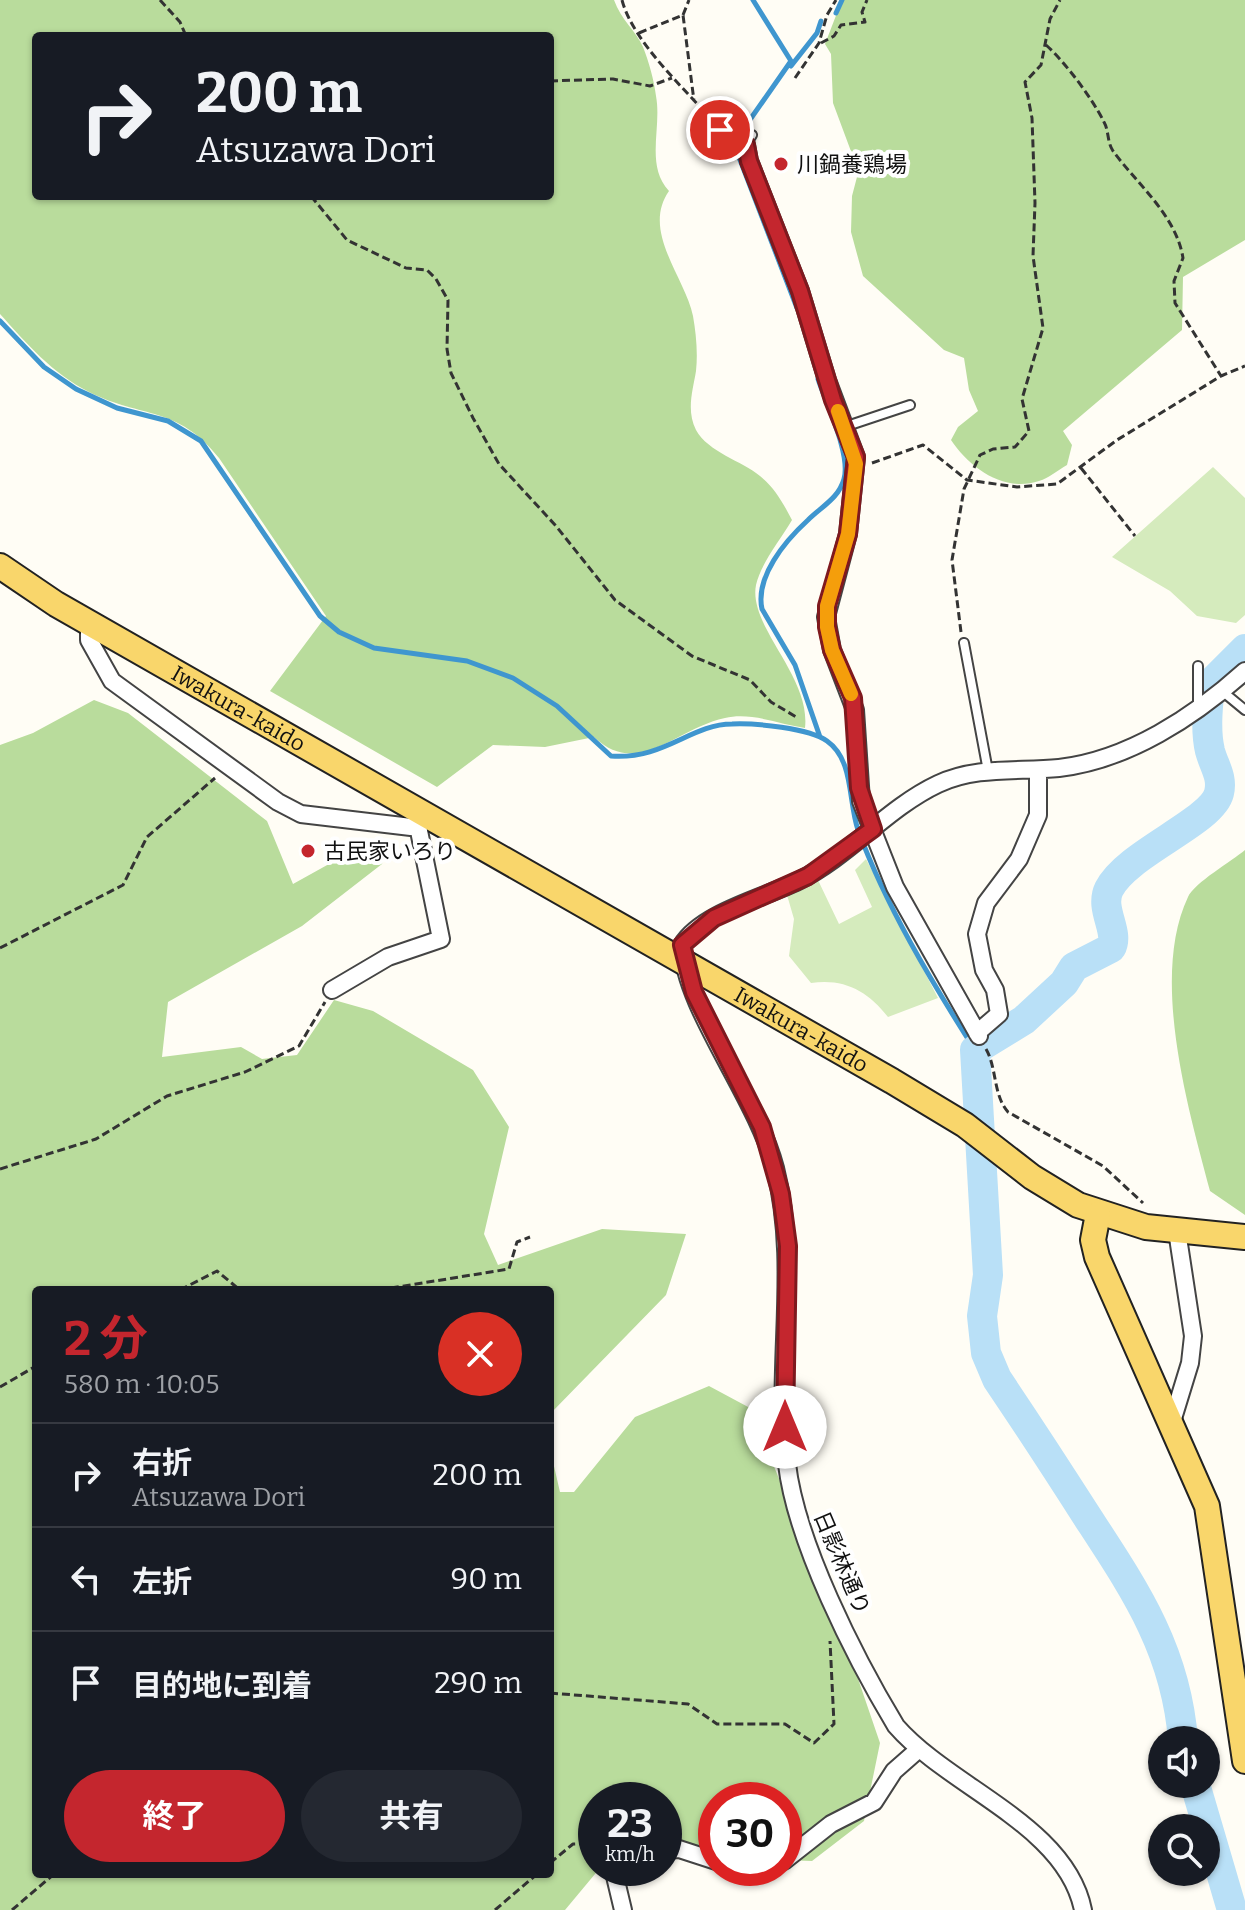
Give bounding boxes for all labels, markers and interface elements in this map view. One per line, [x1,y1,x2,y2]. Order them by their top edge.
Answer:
text: 200 m [196,60,362,127]
icon: right [64,64,168,168]
pin [686,96,754,164]
icon: arrive [698,108,742,152]
text: Atsuzawa Dori [196,128,436,172]
place label: 川鍋養鶏場 [797,151,907,178]
marker: 川鍋養鶏場 [772,155,790,173]
street label: Iwakura-kaido [167,659,310,757]
place label: 古民家いろり [324,838,456,865]
marker: 古民家いろり [299,842,317,860]
street label: Iwakura-kaido [730,981,873,1078]
text: 2 分 [64,1310,148,1368]
button: close [438,1312,522,1396]
text: 580 m · 10:05 [64,1369,219,1400]
position arrow [743,1385,827,1469]
text: 右折 [132,1445,192,1481]
icon: right [64,1453,108,1497]
text: 200 m [433,1457,522,1493]
text: Atsuzawa Dori [132,1482,305,1513]
street label: 日影林通り [808,1507,876,1619]
icon: left [64,1557,108,1601]
text: 90 m [451,1561,522,1597]
text: 左折 [132,1564,192,1600]
icon: arrive [64,1661,108,1705]
text: 290 m [434,1665,522,1701]
text: 目的地に到着 [132,1668,312,1704]
map controls [1148,1726,1220,1886]
button: sound [1148,1726,1220,1798]
button: 終了 [64,1770,285,1862]
button: 共有 [301,1770,522,1862]
speed limit sign: 30 [698,1782,802,1886]
text: 23 [607,1800,653,1848]
button: search [1148,1814,1220,1886]
text: km/h [605,1842,655,1866]

